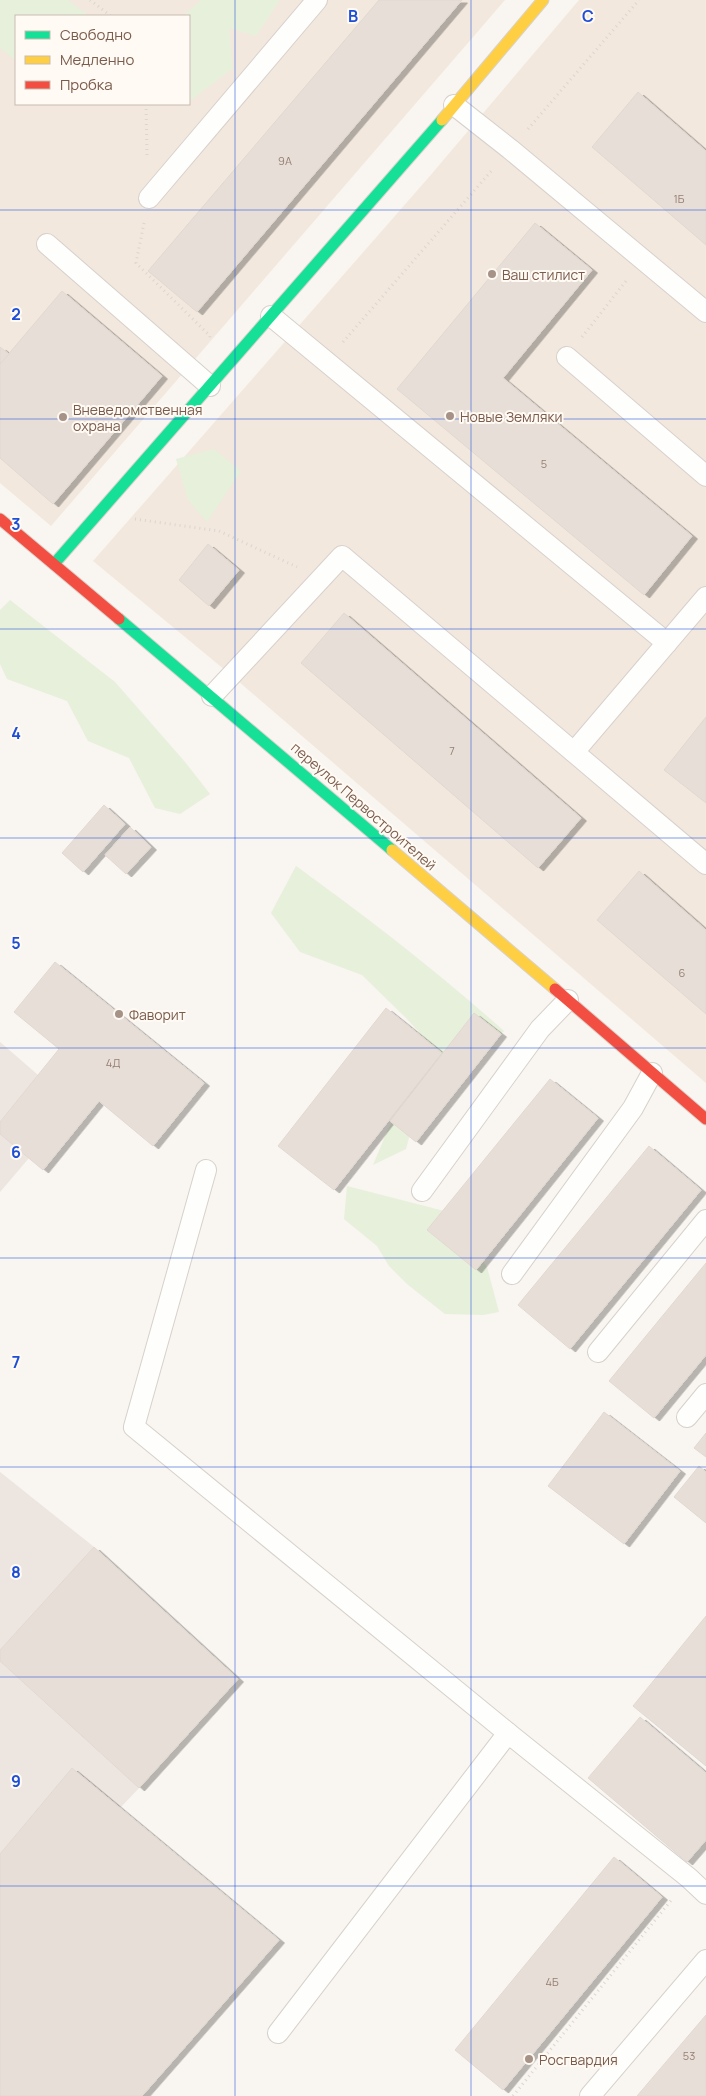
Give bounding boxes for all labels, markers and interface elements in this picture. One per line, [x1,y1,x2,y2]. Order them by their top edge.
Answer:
text: B [348,5,358,27]
text: C [582,5,594,27]
legend [15,15,190,105]
text: Свободно [60,24,132,45]
text: Медленно [60,49,134,70]
text: Пробка [60,74,113,95]
house number: 9А [278,153,292,168]
house number: 1Б [674,191,685,206]
place label: Ваш стилист [502,265,585,284]
marker: Ваш стилист [486,268,498,280]
text: 2 [11,303,21,325]
place label: Вневедомственная охрана [73,400,202,435]
place label: Новые Земляки [460,407,562,426]
marker: Новые Земляки [444,410,456,422]
marker: Вневедомственная охрана [57,411,69,423]
house number: 5 [541,456,547,471]
text: 3 [11,513,21,535]
text: 4 [11,722,21,744]
street label: переулок Первостроителей [287,738,441,874]
house number: 7 [449,743,455,758]
text: 5 [11,932,21,954]
house number: 6 [679,965,686,980]
place label: Фаворит [129,1005,186,1024]
marker: Фаворит [113,1008,125,1020]
house number: 4Д [106,1055,120,1070]
text: 6 [11,1141,21,1163]
text: 7 [12,1351,20,1373]
text: 8 [11,1561,21,1583]
text: 9 [11,1770,21,1792]
house number: 4Б [545,1974,559,1989]
house number: 53 [683,2048,695,2063]
place label: Росгвардия [539,2050,618,2069]
marker: Росгвардия [523,2053,535,2065]

